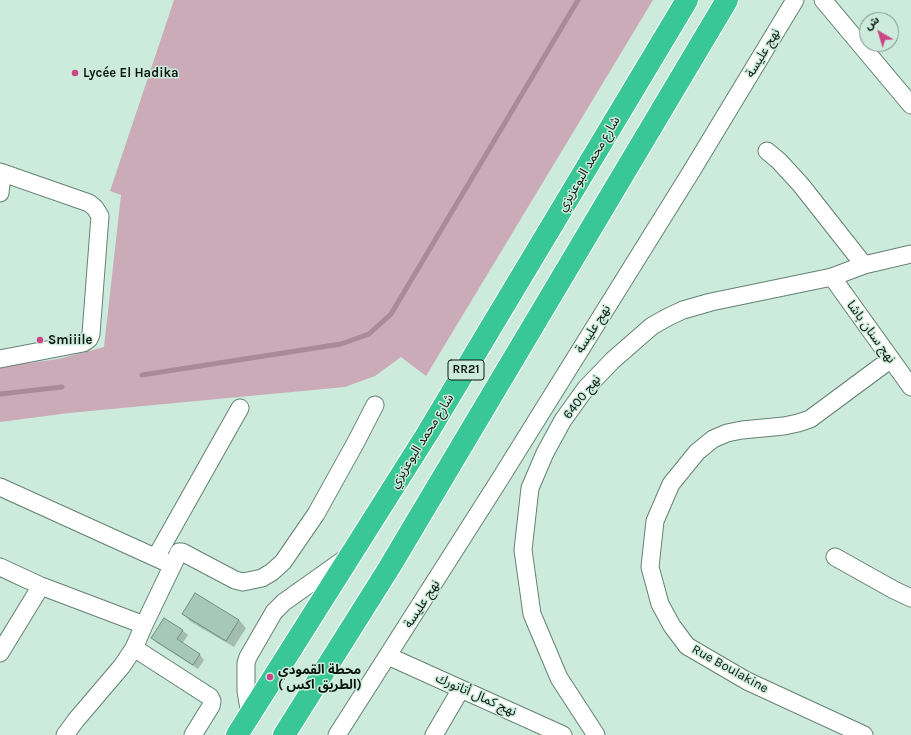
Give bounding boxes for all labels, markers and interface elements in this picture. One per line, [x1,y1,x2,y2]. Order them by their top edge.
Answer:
north arrow [859,12,899,52]
text: ش [862,13,882,33]
street label: نهج عليسة [742,26,784,80]
place label: Lycée El Hadika [83,65,179,81]
marker: Lycée El Hadika [70,68,80,78]
street label: شارع محمد البوعزيزي [554,114,624,214]
street label: نهج سنان باشا [843,298,899,366]
street label: نهج عليسة [572,302,614,356]
place label: Smiiile [48,332,92,348]
marker: Smiiile [35,335,45,345]
road number: RR21 [448,360,484,380]
street label: نهج 6400 [560,372,604,422]
street label: شارع محمد البوعزيزي [387,391,457,491]
street label: نهج عليسة [401,577,443,631]
street label: Rue Boulakine [689,642,771,696]
place label: محطة القمودي ( الطريق اكس) [278,662,362,693]
street label: نهج كمال أتاتورك [433,670,519,720]
marker: محطة القمودي ( الطريق اكس) [265,672,275,682]

